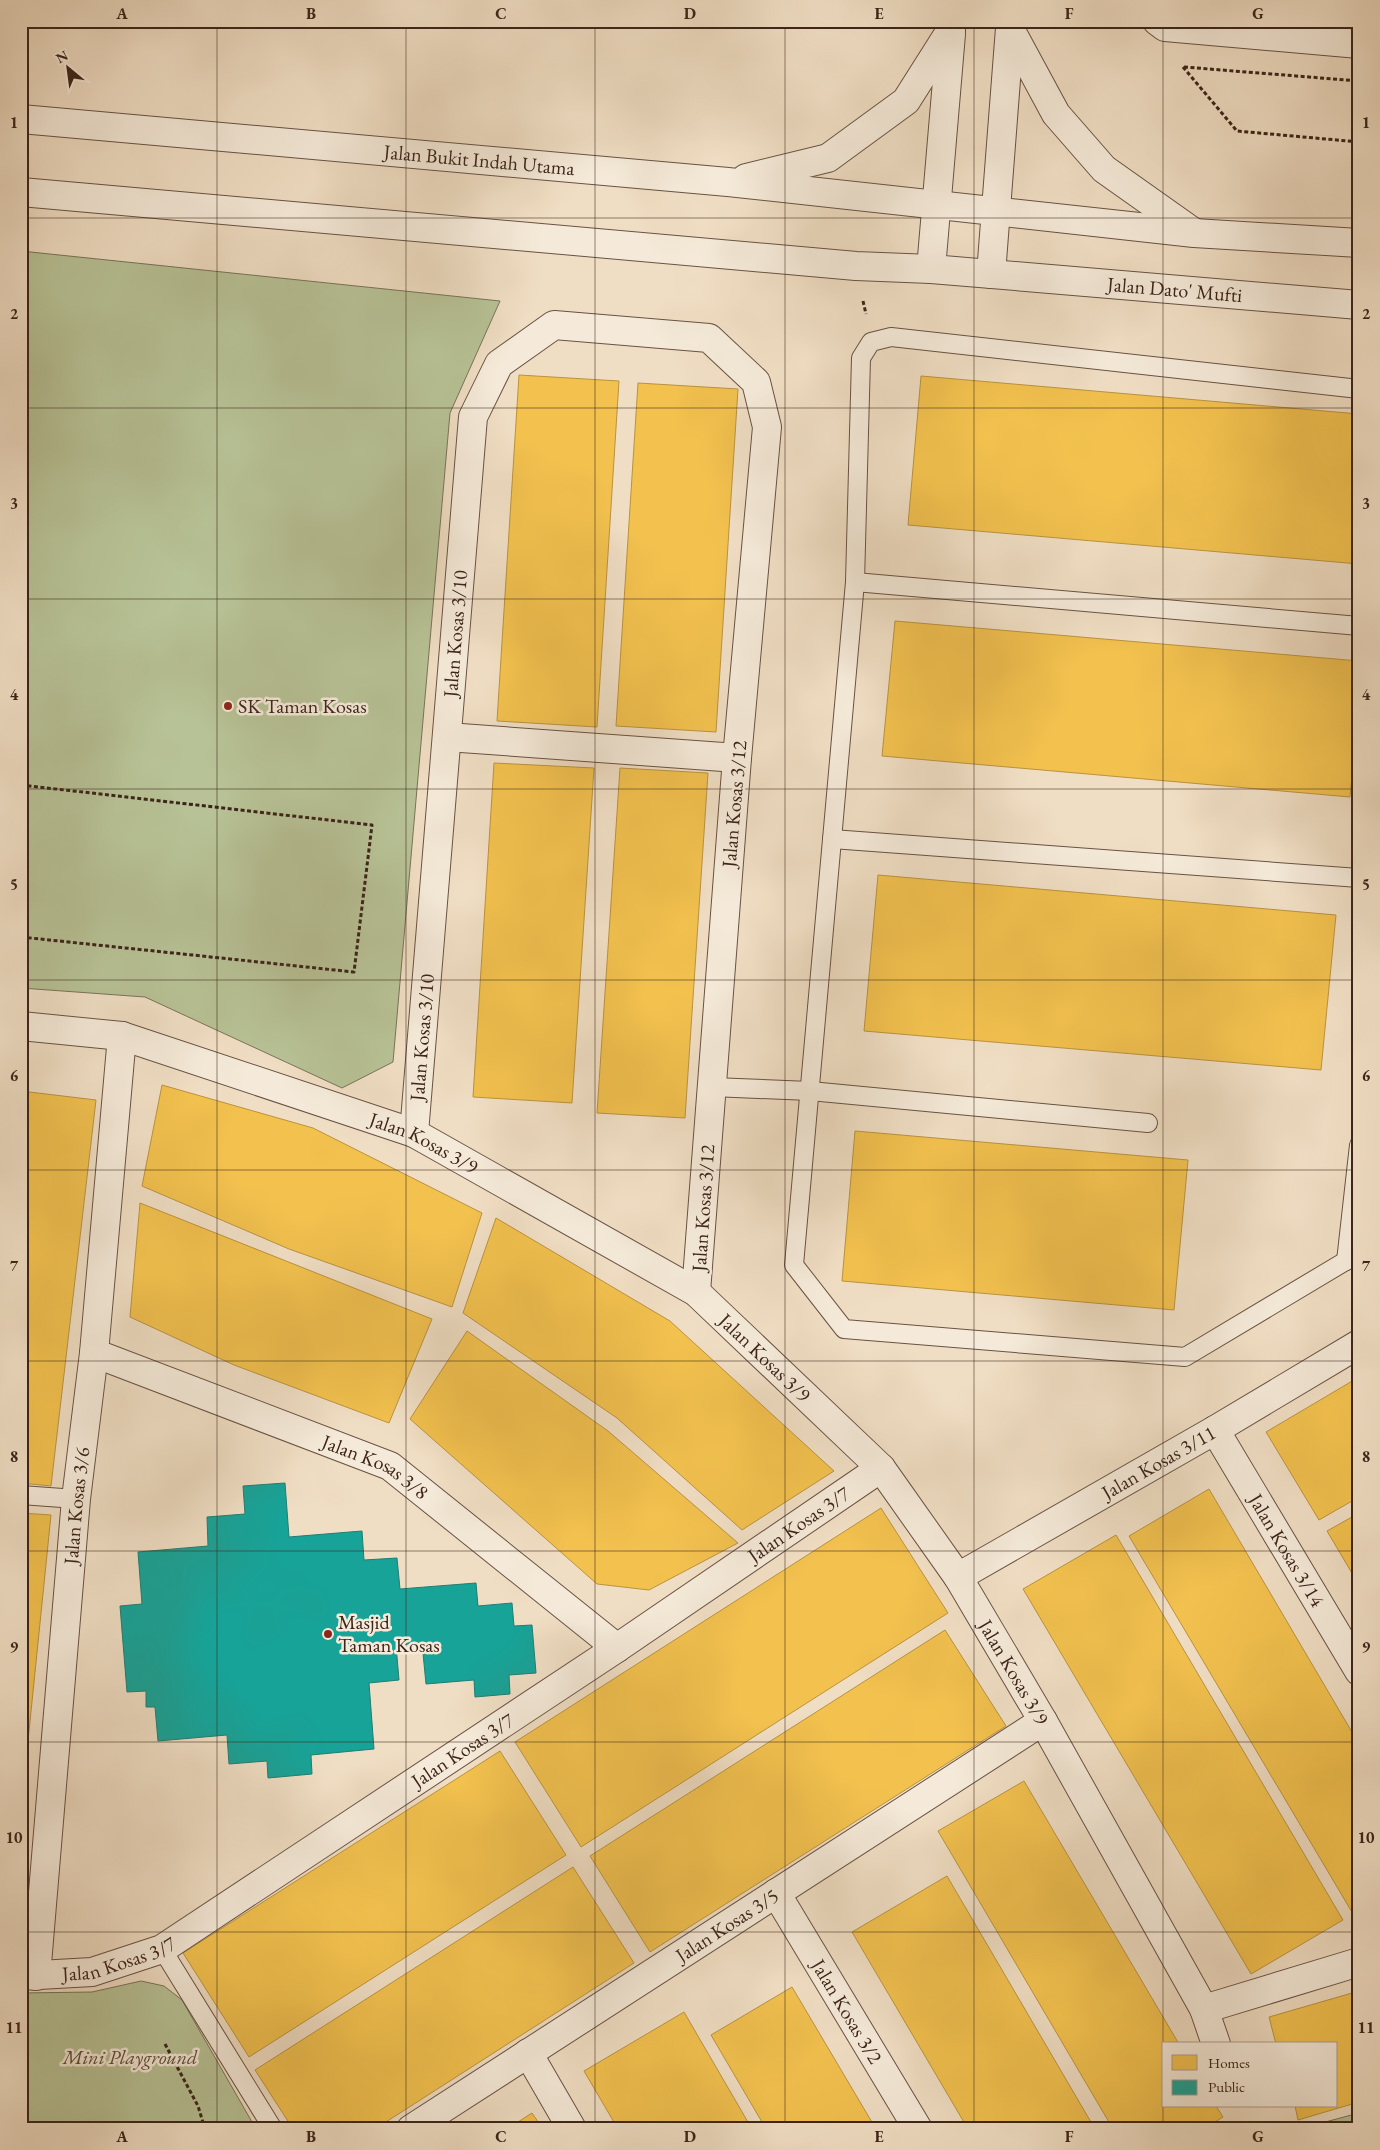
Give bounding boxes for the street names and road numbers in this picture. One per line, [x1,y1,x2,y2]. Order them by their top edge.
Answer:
street label: Jalan Bukit Indah Utama [381,138,576,181]
street label: Jalan Dato' Mufti [1104,271,1244,308]
street label: Jalan Kosas 3/10 [437,569,473,700]
street label: Jalan Kosas 3/12 [715,739,753,871]
street label: Jalan Kosas 3/10 [404,972,440,1104]
street label: Jalan Kosas 3/9 [364,1106,483,1180]
street label: Jalan Kosas 3/12 [685,1143,720,1274]
street label: Jalan Kosas 3/9 [712,1306,817,1408]
street label: Jalan Kosas 3/11 [1095,1419,1220,1506]
street label: Jalan Kosas 3/8 [316,1428,434,1505]
street label: Jalan Kosas 3/6 [57,1445,95,1567]
street label: Jalan Kosas 3/7 [741,1480,855,1569]
street label: Jalan Kosas 3/14 [1242,1487,1331,1612]
street label: Jalan Kosas 3/9 [972,1613,1055,1730]
street label: Jalan Kosas 3/7 [404,1707,519,1795]
street label: Jalan Kosas 3/5 [669,1882,783,1969]
street label: Jalan Kosas 3/7 [59,1930,181,1987]
street label: Jalan Kosas 3/2 [805,1952,889,2069]

